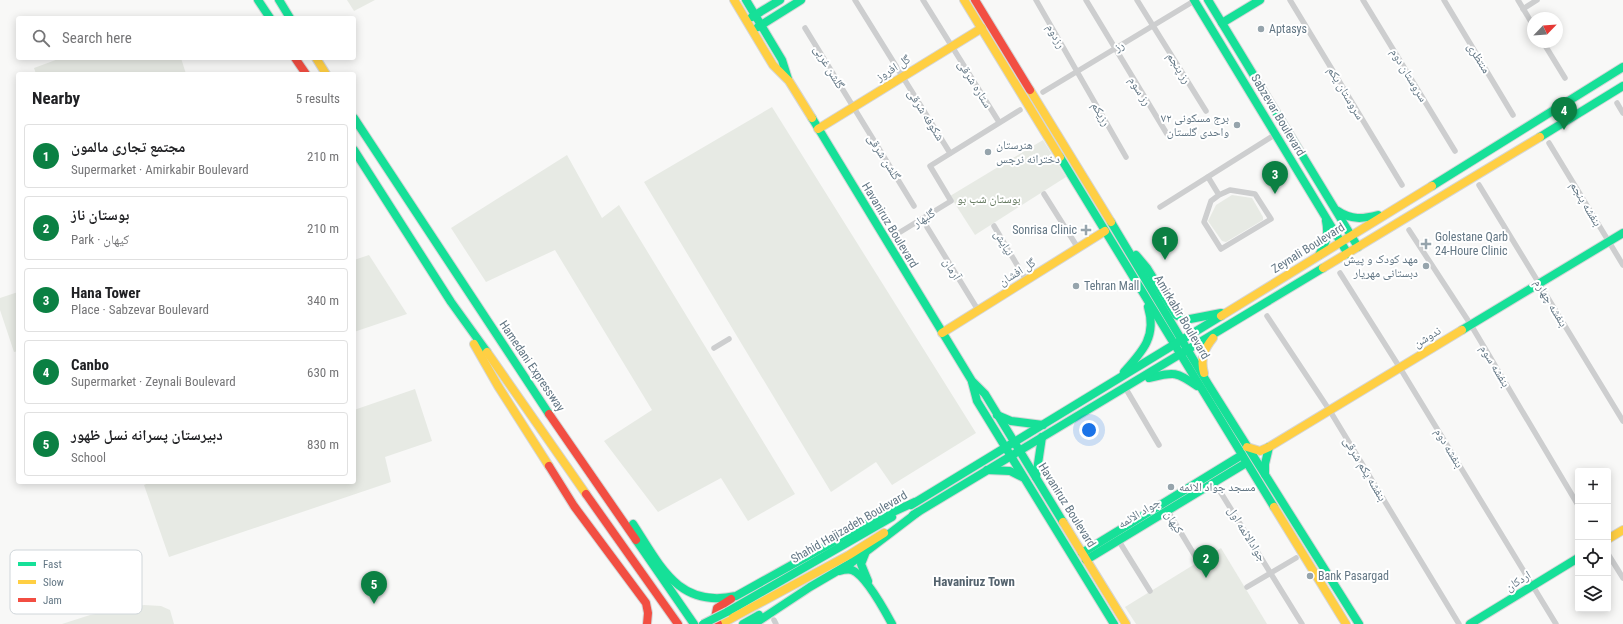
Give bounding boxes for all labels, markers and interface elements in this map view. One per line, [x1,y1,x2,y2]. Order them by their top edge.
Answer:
north arrow [1527,12,1563,48]
search box [16,16,356,60]
street label: رزدوم [1043,21,1069,51]
place label: Aptasys [1269,22,1307,36]
marker: Aptasys [1256,24,1266,34]
icon: search [30,27,52,49]
text: Search here [62,29,132,47]
street label: رز [1111,37,1127,55]
street label: منتظری [1464,40,1494,76]
street label: گلشن غربی [810,43,847,91]
street label: سروستان دوم [1387,46,1430,105]
street label: رز پنجم [1163,50,1194,87]
street label: گل افروز [872,52,913,84]
street label: ستاره شرقی [955,58,995,111]
street label: سروستان یکم [1324,64,1367,123]
street label: Sabzevar Boulevard [1248,72,1308,158]
street label: رز سوم [1125,74,1154,109]
street label: شکوفه شرقی [905,87,947,143]
text: Nearby [32,88,80,108]
text: 5 results [296,91,340,106]
pin: 4 [1551,97,1577,130]
street label: رزیکم [1088,100,1114,129]
place label: برج مسکونی ۷۲ واحدی گلستان [1161,111,1229,139]
marker: برج مسکونی ۷۲ واحدی گلستان [1232,120,1242,130]
street label: گلشن شرقی [864,131,904,183]
text: مجتمع تجاری مالمون [71,138,185,156]
place label: هنرستان دخترانه نرجس [996,138,1060,166]
marker: هنرستان دخترانه نرجس [983,147,993,157]
text: 1 [43,149,49,164]
text: 210 m [307,149,339,164]
pin: 3 [1262,161,1288,194]
text: Supermarket · Amirkabir Boulevard [71,162,249,177]
street label: بنفشه پنجم [1566,179,1605,229]
street label: Havaniruz Boulevard [859,180,921,270]
park label: بوستان شب بو [957,192,1021,206]
text: بوستان ناز [71,206,129,224]
street label: گلبهار [909,206,938,231]
street label: Zeynali Boulevard [1269,220,1347,276]
text: 2 [43,221,49,236]
text: 210 m [307,221,339,236]
place label: Sonrisa Clinic [1012,223,1077,237]
marker: Sonrisa Clinic [1080,224,1092,236]
pin: 1 [1152,227,1178,260]
street label: نیایش [991,228,1017,258]
place label: Golestane Qarb 24-Houre Clinic [1435,230,1508,258]
text: Park · کیهان [71,232,129,247]
marker: Golestane Qarb 24-Houre Clinic [1420,238,1432,250]
place label: مهد کودک و پیش دبستانی مهریار [1344,252,1418,280]
street label: گل افشان [996,255,1038,289]
street label: آرمان [940,256,964,283]
marker: مهد کودک و پیش دبستانی مهریار [1421,261,1431,271]
street label: Amirkabir Boulevard [1151,272,1213,362]
street label: بنفشه چهارم [1530,277,1571,330]
place label: Tehran Mall [1084,279,1139,293]
marker: Tehran Mall [1071,281,1081,291]
text: Hana Tower [71,284,141,302]
text: 3 [43,293,49,308]
text: 340 m [307,293,339,308]
text: Place · Sabzevar Boulevard [71,302,209,317]
street label: Hamedani Expressway [496,318,568,414]
street label: ندوشن [1411,323,1443,351]
street label: بنفشه سوم [1476,342,1513,390]
text: Canbo [71,356,109,374]
text: 4 [43,365,49,380]
text: 630 m [307,365,339,380]
text: Supermarket · Zeynali Boulevard [71,374,236,389]
your location [1079,420,1099,440]
text: دبیرستان پسرانه نسل ظهور [71,426,223,444]
street label: بنفشه دوم [1431,426,1466,471]
street label: بنفشه یکم شرقی [1340,434,1390,504]
text: 5 [43,437,49,452]
text: 830 m [307,437,339,452]
text: School [71,450,106,465]
street label: Havaniruz Boulevard [1035,460,1099,550]
map controls [1575,468,1611,612]
button: + [1575,468,1611,504]
place label: مسجد جواد الائمه [1179,480,1255,494]
marker: مسجد جواد الائمه [1166,482,1176,492]
street label: Shahid Hajizadeh Boulevard [788,488,910,566]
street label: جواد الائمه [1115,495,1163,531]
street label: جوادالائمه اول [1225,504,1270,564]
button: − [1575,504,1611,540]
street label: کیهان [1162,508,1186,536]
button: locate [1575,540,1611,576]
pin: 2 [1193,545,1219,578]
legend [10,550,142,614]
text: Fast [43,558,62,571]
street label: اردکان [1503,568,1533,594]
place label: Bank Pasargad [1318,569,1389,583]
pin: 5 [361,571,387,604]
marker: Bank Pasargad [1305,571,1315,581]
district label: Havaniruz Town [933,574,1015,589]
text: Slow [43,576,64,589]
button: layers [1575,576,1611,612]
text: Jam [43,594,62,607]

